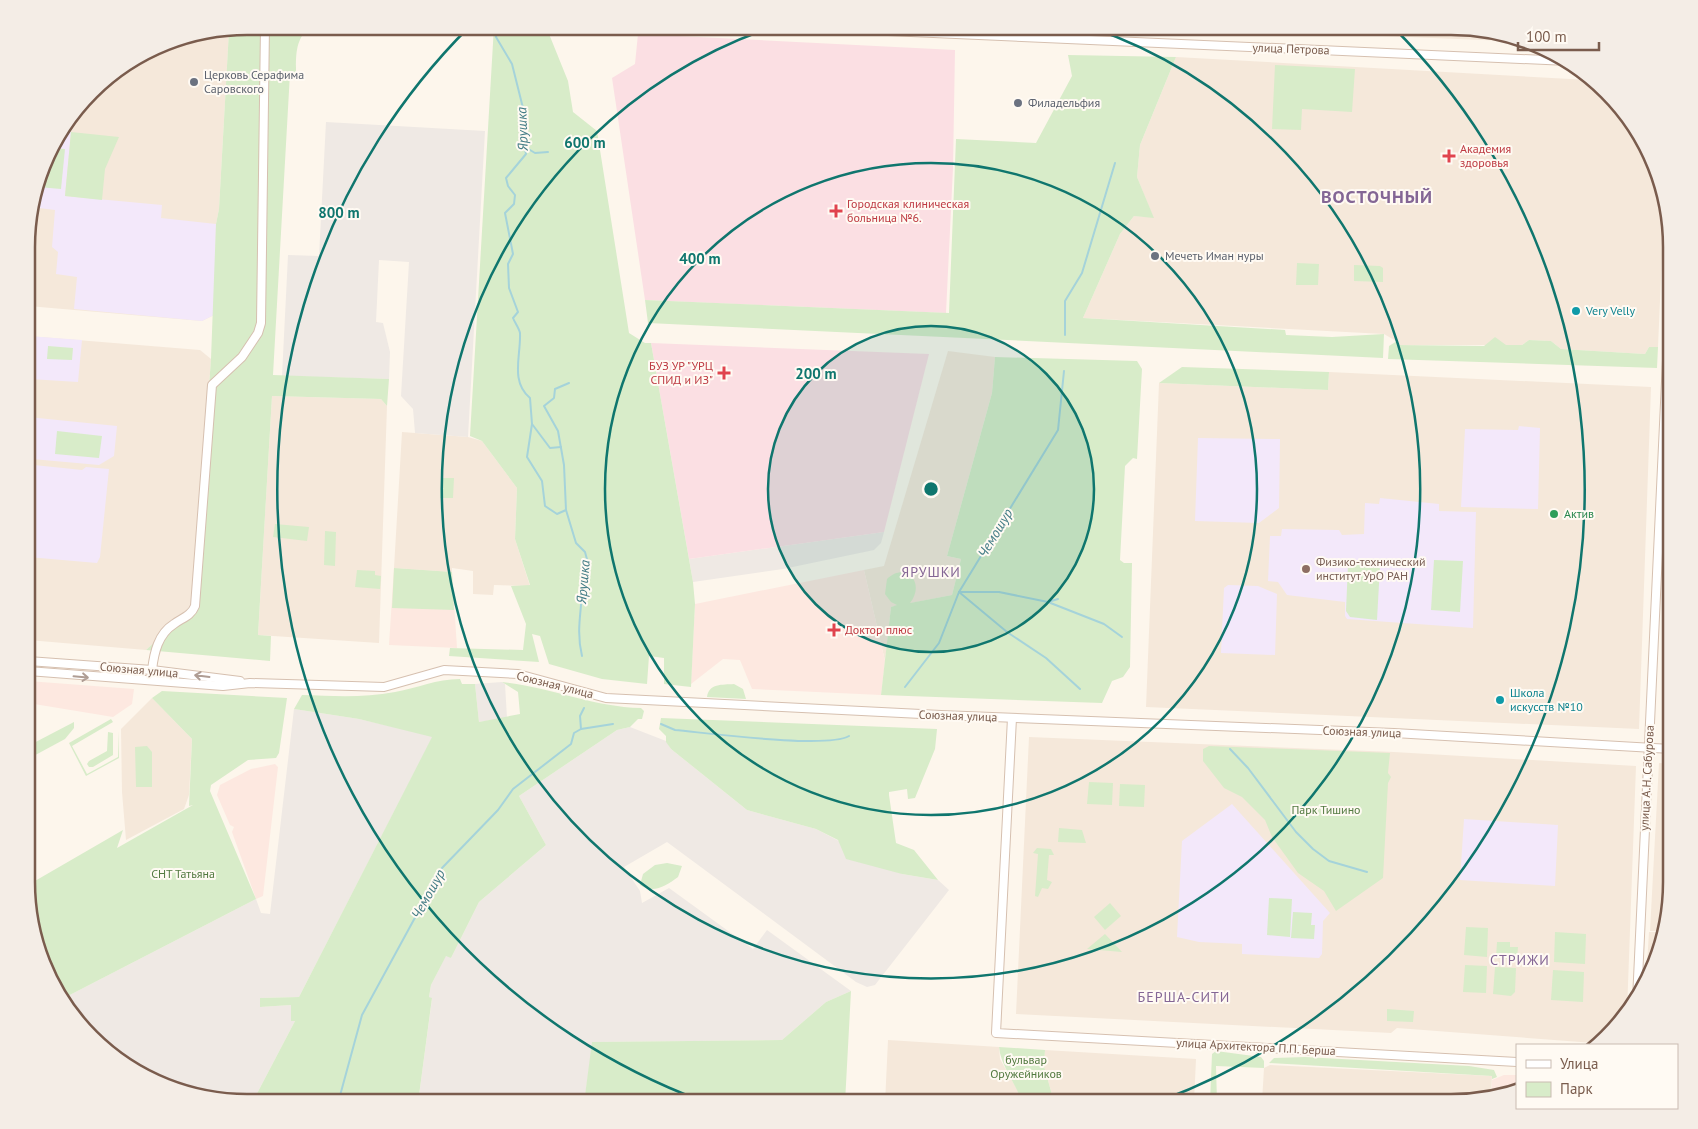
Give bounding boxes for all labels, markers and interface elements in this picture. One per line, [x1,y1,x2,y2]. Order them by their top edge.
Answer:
scale bar [1518,20,1599,52]
text: 100 m [1526,27,1567,46]
street label: улица Петрова [1252,40,1330,57]
place label: Церковь Серафима Саровского [204,67,304,96]
marker: Церковь Серафима Саровского [188,76,200,88]
place label: Филадельфия [1028,95,1100,110]
marker: Филадельфия [1012,97,1024,109]
water label: Ярушка [512,107,532,152]
text: 600 m [564,133,606,152]
place label: Академия здоровья [1460,141,1511,170]
marker: Академия здоровья [1442,149,1456,163]
district label: ВОСТОЧНЫЙ [1321,185,1433,208]
place label: Городская клиническая больница №6. [847,196,969,225]
text: 800 m [318,203,360,222]
marker: Городская клиническая больница №6. [829,204,843,218]
place label: Мечеть Иман нуры [1165,248,1264,263]
text: 400 m [679,249,721,268]
marker: Мечеть Иман нуры [1149,250,1161,262]
place label: Very Velly [1585,303,1636,318]
marker: Very Velly [1570,305,1582,317]
place label: БУЗ УР "УРЦ СПИД и ИЗ" [649,358,713,387]
text: 200 m [795,364,837,383]
marker: БУЗ УР "УРЦ СПИД и ИЗ" [717,366,731,380]
centre of rings [922,480,940,498]
water label: Чемошур [973,505,1017,561]
place label: Актив [1564,506,1594,521]
marker: Актив [1548,508,1560,520]
place label: Физико-технический институт УрО РАН [1316,554,1426,583]
water label: Ярушка [572,559,594,606]
district label: ЯРУШКИ [901,563,961,581]
marker: Физико-технический институт УрО РАН [1300,563,1312,575]
place label: Доктор плюс [845,622,913,637]
marker: Доктор плюс [827,623,841,637]
street label: Союзная улица [99,659,179,680]
street label: Союзная улица [515,668,595,701]
one-way arrow [194,671,210,681]
one-way arrow [73,672,89,681]
place label: Школа искусств №10 [1510,685,1583,714]
marker: Школа искусств №10 [1494,694,1506,706]
street label: Союзная улица [918,707,998,724]
street label: Союзная улица [1322,723,1402,740]
street label: улица А.Н. Сабурова [1636,725,1657,831]
park label: Парк Тишино [1291,802,1361,817]
park label: СНТ Татьяна [151,866,215,881]
water label: Чемошур [407,866,449,922]
district label: СТРИЖИ [1490,951,1550,969]
district label: БЕРША-СИТИ [1138,988,1230,1006]
street label: улица Архитектора П.П. Берша [1176,1035,1336,1058]
legend [1516,1044,1678,1109]
park label: бульвар Оружейников [990,1052,1062,1081]
text: Улица [1560,1054,1598,1073]
text: Парк [1560,1079,1593,1098]

